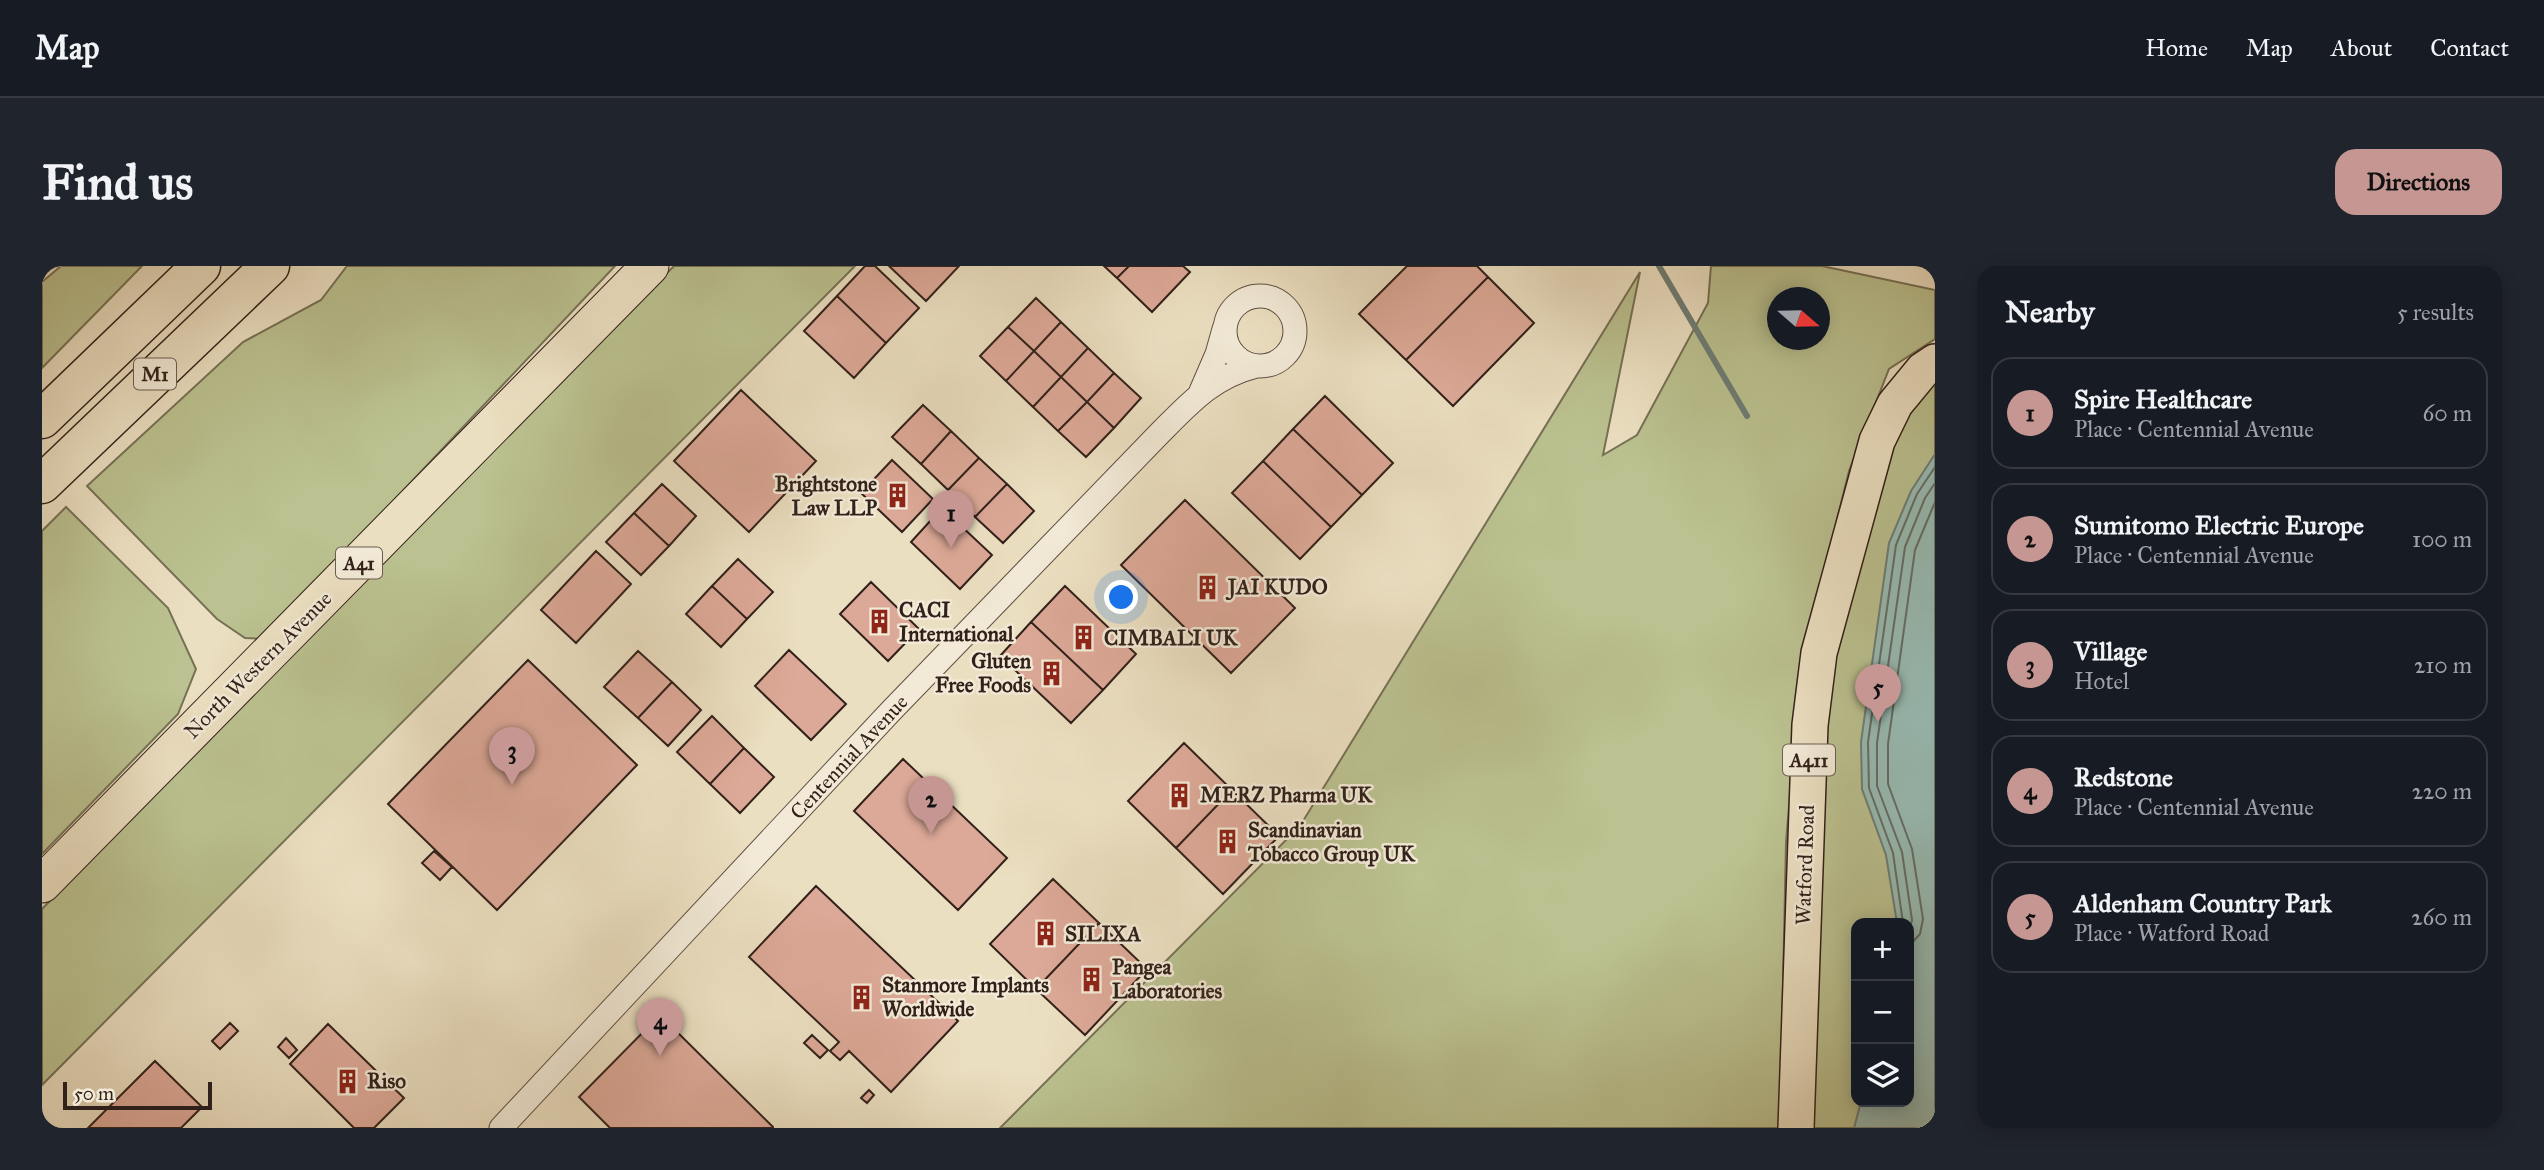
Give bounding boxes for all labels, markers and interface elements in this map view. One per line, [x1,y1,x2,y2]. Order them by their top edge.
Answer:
text: Map [35,28,99,68]
text: Home [2145,33,2208,63]
text: Map [2246,33,2293,63]
text: About [2331,33,2392,63]
text: Contact [2430,33,2509,63]
button: Directions [2335,149,2502,215]
text: Find us [42,153,193,212]
north arrow [1767,287,1830,350]
text: Nearby [2005,294,2095,330]
text: 5 results [2397,298,2474,326]
road number: M1 [134,358,176,390]
text: Spire Healthcare [2074,383,2252,415]
text: 1 [2025,399,2035,427]
text: 60 m [2423,399,2472,427]
text: Place · Centennial Avenue [2074,415,2314,443]
place label: Brightstone Law LLP [775,471,877,521]
building icon: Brightstone Law LLP [883,482,911,510]
pin: 1 [928,490,974,548]
text: Sumitomo Electric Europe [2074,509,2364,541]
text: 2 [2024,525,2036,553]
text: 100 m [2412,525,2472,553]
text: Place · Centennial Avenue [2074,541,2314,569]
road number: A41 [336,548,382,578]
building icon: JAI KUDO [1194,573,1222,601]
place label: JAI KUDO [1225,574,1328,601]
your location [1104,580,1138,614]
street label: North Western Avenue [179,586,337,744]
place label: CACI International [899,597,1015,647]
building icon: CACI International [865,608,893,636]
building icon: CIMBALI UK [1070,624,1098,652]
place label: CIMBALI UK [1104,625,1239,651]
text: Village [2074,635,2147,667]
place label: Gluten Free Foods [935,648,1032,698]
text: 3 [2025,651,2035,679]
text: 210 m [2414,651,2472,679]
building icon: Gluten Free Foods [1037,659,1065,687]
pin: 5 [1855,664,1901,722]
text: Hotel [2074,667,2129,695]
street label: Centennial Avenue [785,689,914,825]
pin: 3 [489,727,535,785]
road number: A411 [1783,744,1835,775]
text: Redstone [2074,761,2173,793]
pin: 2 [908,776,954,834]
text: 4 [2024,777,2036,805]
text: 220 m [2412,777,2472,805]
building icon: MERZ Pharma UK [1166,781,1194,809]
place label: MERZ Pharma UK [1200,782,1373,808]
text: Place · Centennial Avenue [2074,793,2314,821]
street label: Watford Road [1790,804,1820,926]
place label: Scandinavian Tobacco Group UK [1247,817,1416,867]
building icon: Scandinavian Tobacco Group UK [1214,828,1242,856]
text: Aldenham Country Park [2074,887,2332,919]
text: 5 [2025,903,2035,931]
text: 260 m [2411,903,2472,931]
map controls [1851,918,1914,1107]
button: + [1851,918,1914,981]
text: Place · Watford Road [2074,919,2269,947]
building icon: SILIXA [1031,920,1059,948]
place label: SILIXA [1065,921,1142,947]
place label: Pangea Laboratories [1112,954,1222,1004]
building icon: Pangea Laboratories [1078,965,1106,993]
place label: Stanmore Implants Worldwide [882,972,1049,1022]
button: − [1851,981,1914,1044]
building icon: Stanmore Implants Worldwide [848,983,876,1011]
pin: 4 [637,998,683,1056]
button: layers [1851,1044,1914,1107]
building icon: Riso [333,1067,361,1095]
place label: Riso [367,1068,406,1094]
scale bar [63,1079,212,1111]
text: 50 m [74,1082,114,1105]

